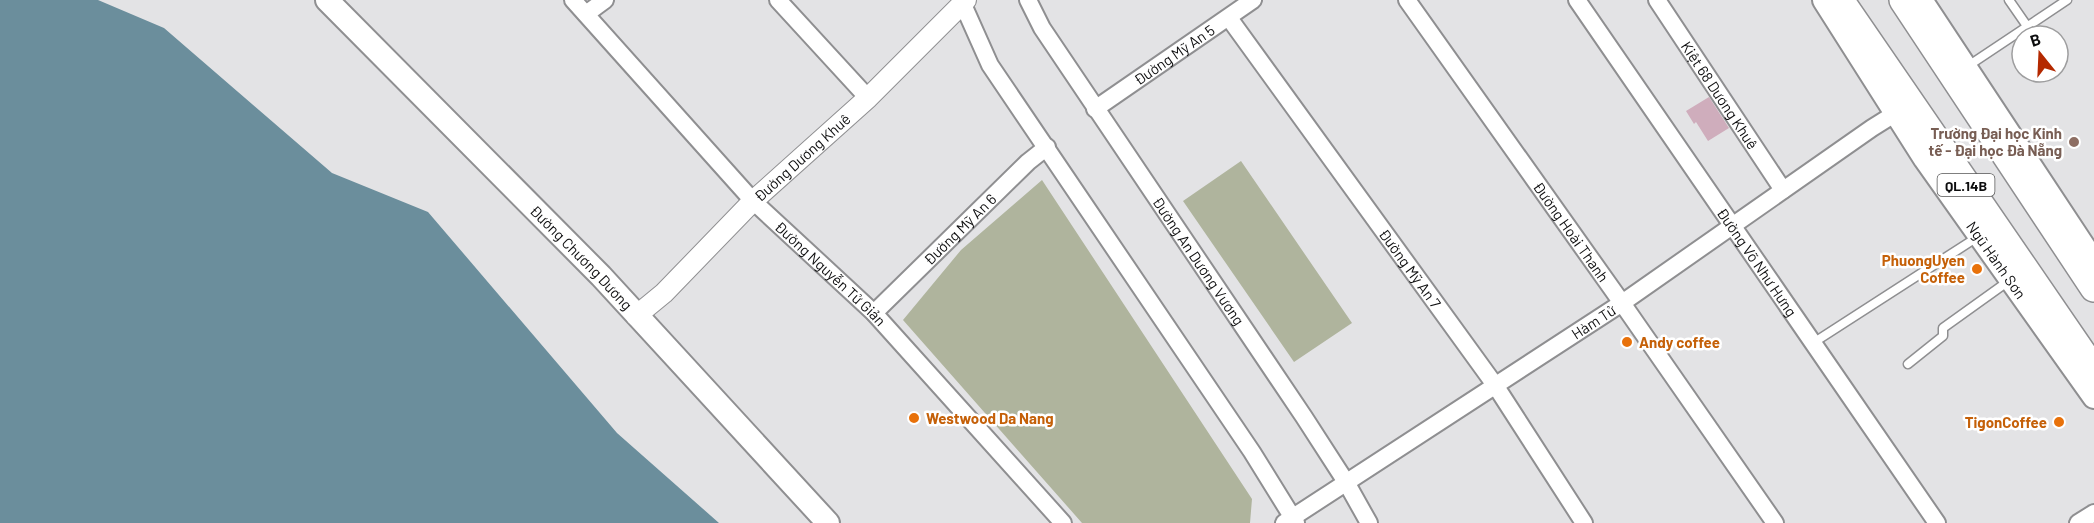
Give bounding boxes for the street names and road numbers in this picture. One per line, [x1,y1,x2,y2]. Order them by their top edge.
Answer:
street label: Đường Mỹ An 5 [1130,20,1218,89]
street label: Kiệt 68 Dương Khuê [1678,38,1762,152]
street label: Đường Dương Khuê [750,109,854,205]
road number: QL.14B [1938,174,1994,196]
street label: Đường Hoài Thanh [1530,178,1613,285]
street label: Đường Mỹ An 6 [920,190,1000,268]
street label: Đường An Dương Vương [1149,193,1248,328]
street label: Đường Chương Dương [527,201,636,313]
street label: Đường Võ Như Hưng [1714,204,1801,320]
street label: Đường Nguyễn Tử Giản [772,217,890,329]
street label: Ngũ Hành Sơn [1963,218,2030,302]
street label: Đường Mỹ An 7 [1376,225,1445,311]
street label: Hàm Tử [1568,300,1619,343]

